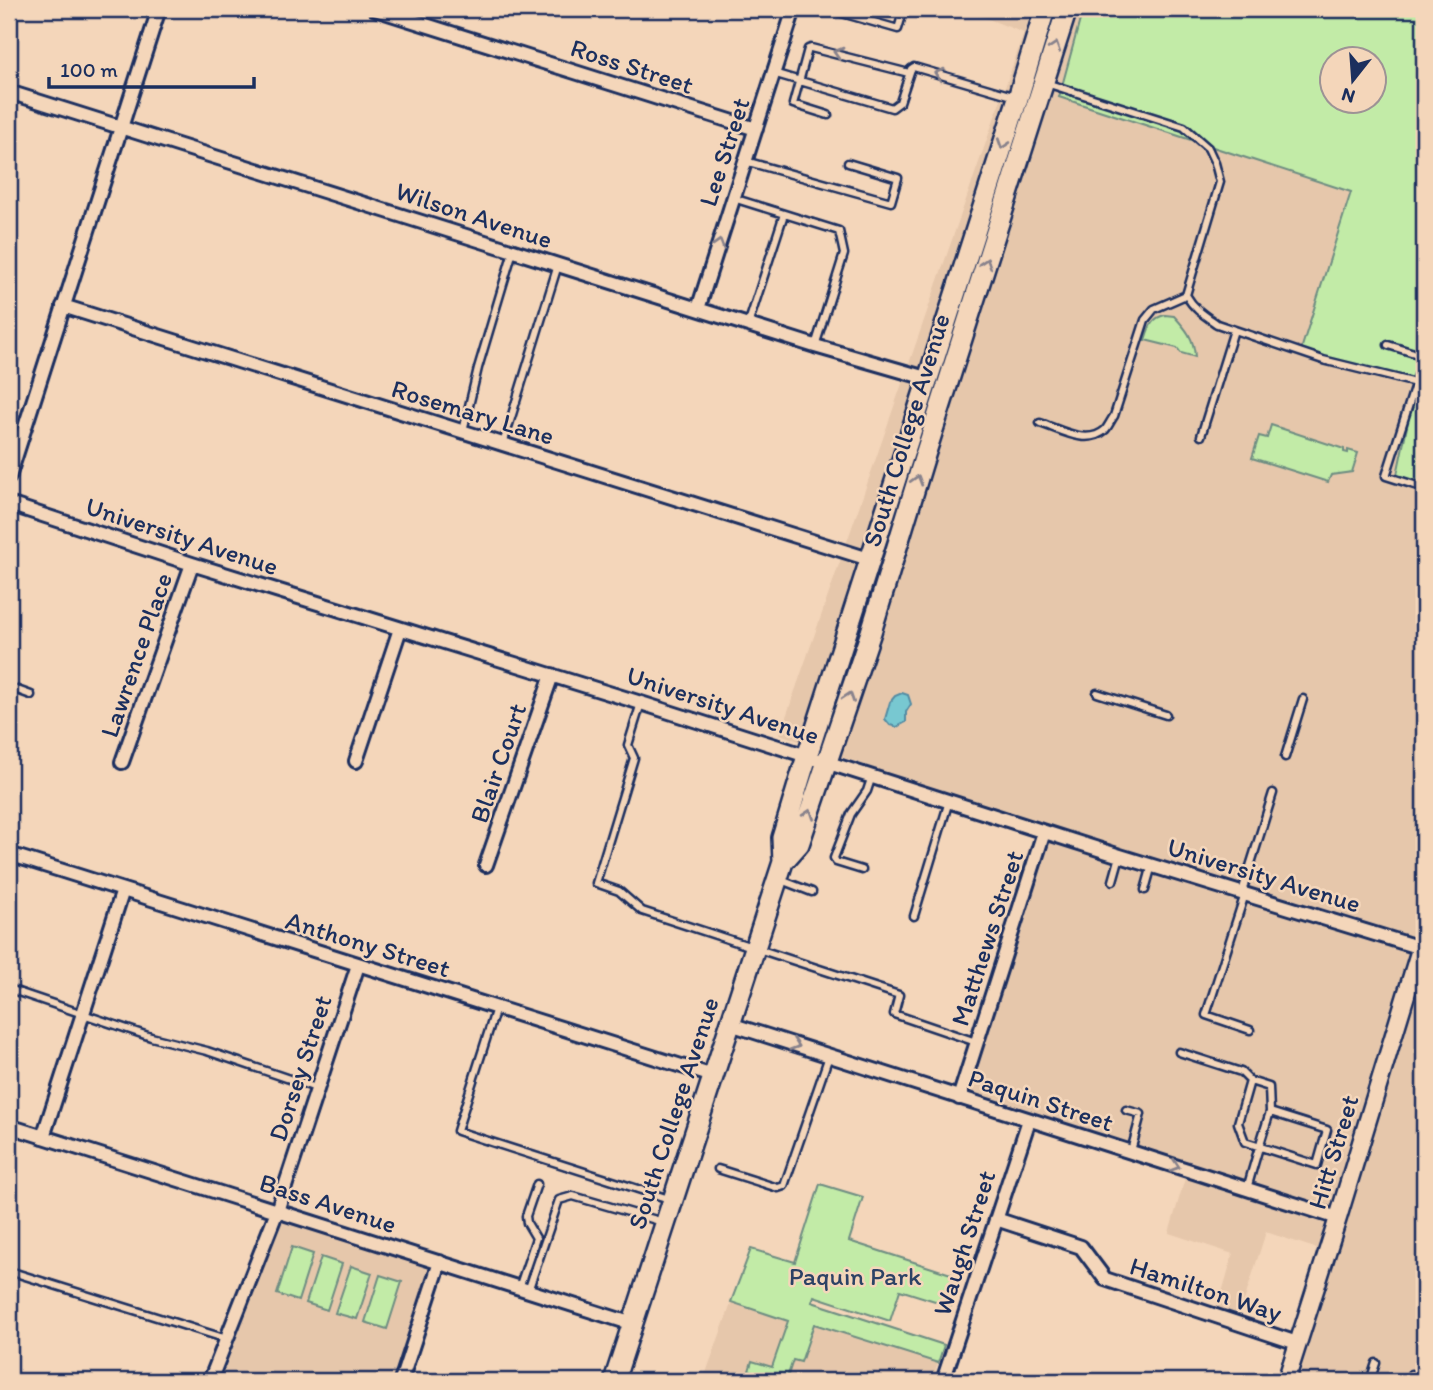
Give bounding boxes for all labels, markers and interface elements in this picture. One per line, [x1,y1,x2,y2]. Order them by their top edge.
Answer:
street label: Ross Street [567,31,698,101]
one-way arrow [1047,41,1062,53]
scale bar [49,46,254,90]
north arrow [1318,46,1388,116]
one-way arrow [832,47,844,62]
text: 100 m [60,57,118,82]
one-way arrow [933,67,945,82]
text: N [1339,83,1358,109]
street label: Lee Street [691,93,757,211]
one-way arrow [997,138,1011,150]
street label: Wilson Avenue [392,175,556,255]
one-way arrow [710,239,725,251]
one-way arrow [978,258,992,270]
street label: South College Avenue [855,310,957,550]
street label: Rosemary Lane [388,372,558,452]
one-way arrow [909,475,924,487]
street label: University Avenue [82,490,282,582]
street label: Lawrence Place [93,568,179,742]
street label: University Avenue [623,659,823,751]
one-way arrow [841,692,855,704]
street label: Blair Court [463,699,533,827]
one-way arrow [801,809,815,821]
street label: University Avenue [1163,830,1365,920]
street label: Matthews Street [944,846,1031,1030]
street label: Anthony Street [282,904,454,984]
street label: Dorsey Street [261,991,339,1145]
street label: South College Avenue [620,993,726,1233]
one-way arrow [788,1037,801,1051]
street label: Paquin Street [964,1062,1118,1139]
street label: Hitt Street [1300,1091,1366,1213]
one-way arrow [1169,1158,1181,1173]
street label: Bass Avenue [256,1166,400,1240]
street label: Waugh Street [925,1166,1003,1320]
street label: Hamilton Way [1126,1249,1286,1329]
park label: Paquin Park [789,1260,922,1292]

